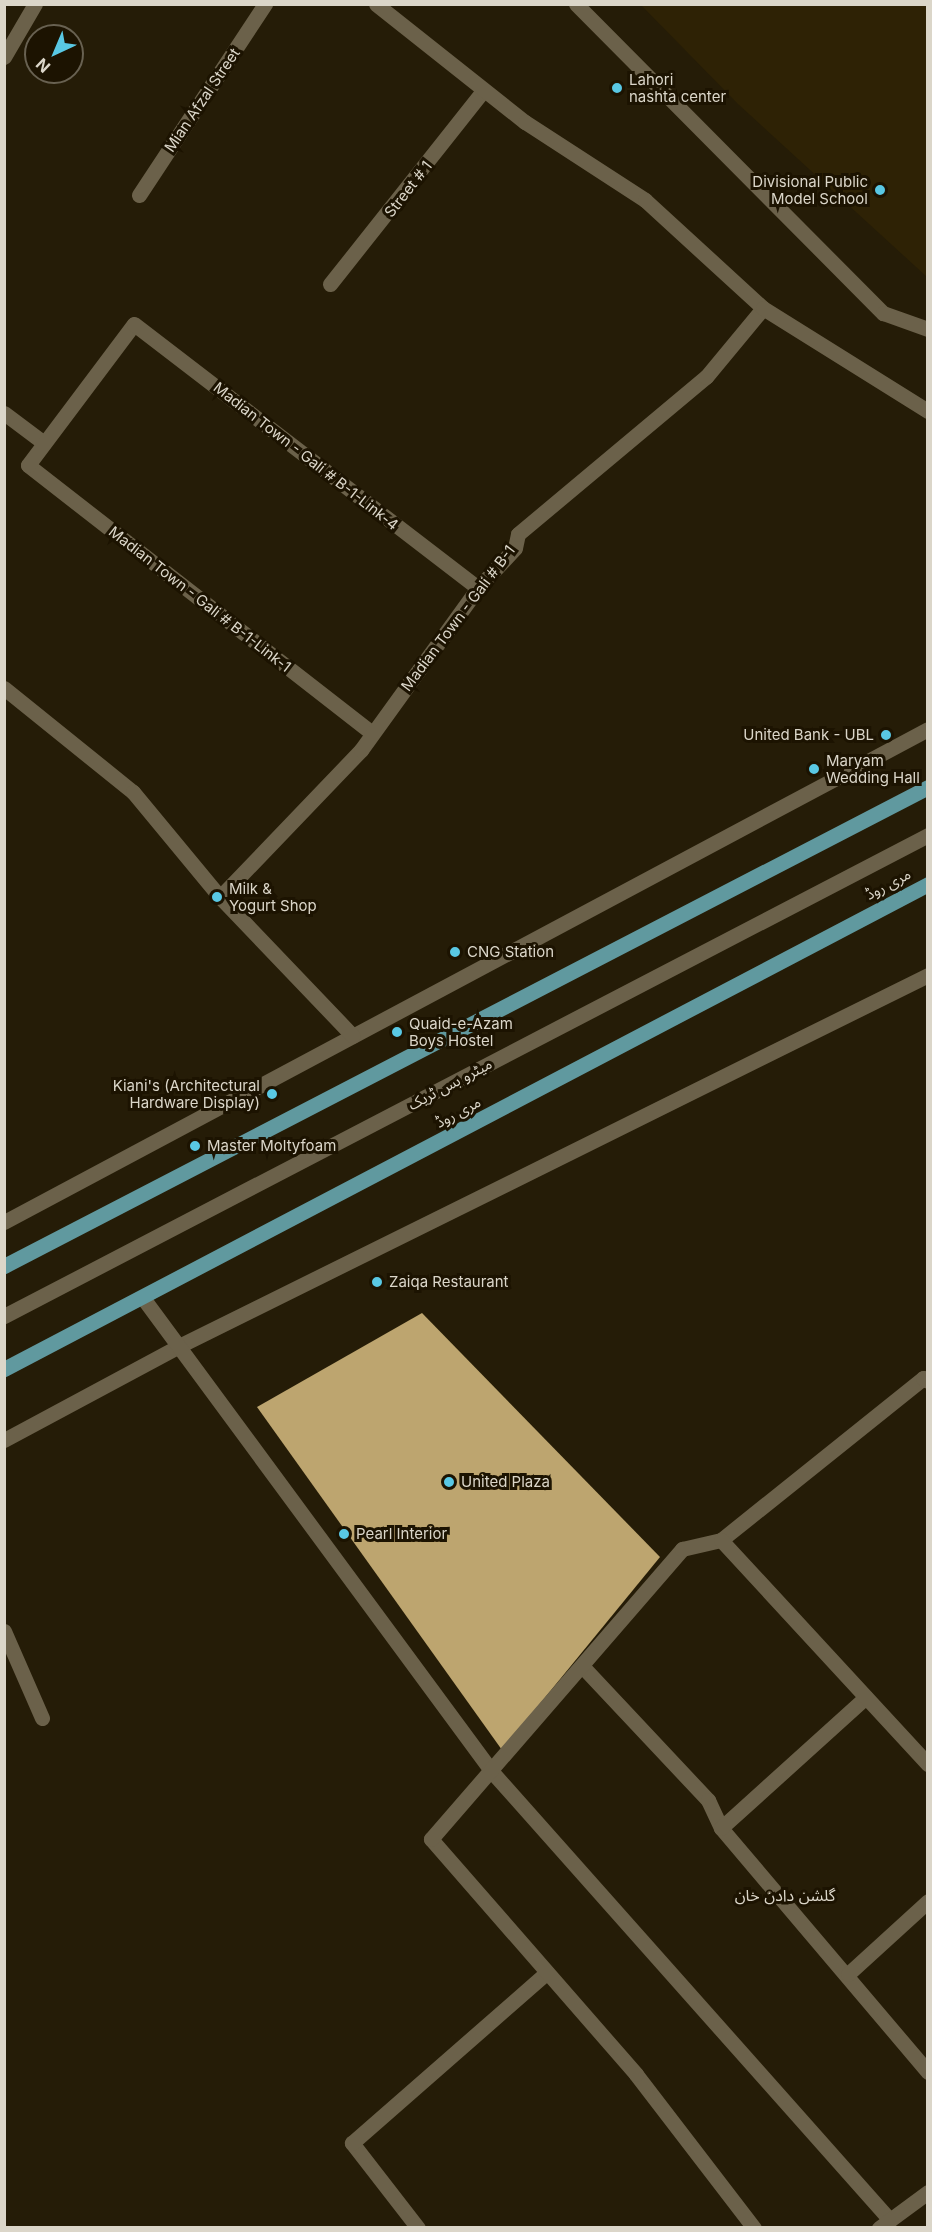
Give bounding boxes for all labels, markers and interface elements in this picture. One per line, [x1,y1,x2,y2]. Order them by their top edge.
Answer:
north arrow [24,24,84,84]
street label: Mian Afzal Street [161,45,243,155]
text: N [32,54,54,77]
place label: Lahori nashta center [629,70,726,105]
marker: Lahori nashta center [610,81,624,95]
street label: Street # 1 [380,157,436,221]
place label: Divisional Public Model School [752,172,868,207]
marker: Divisional Public Model School [873,183,887,197]
street label: Madian Town - Gali # B-1-Link-4 [210,378,402,534]
street label: Madian Town - Gali # B-1-Link-1 [105,522,295,676]
street label: Madian Town - Gali # B-1 [397,542,519,694]
place label: United Bank - UBL [743,726,874,744]
marker: United Bank - UBL [879,728,893,742]
place label: Maryam Wedding Hall [826,751,920,786]
marker: Maryam Wedding Hall [807,762,821,776]
street label: مری روڈ [862,865,914,903]
place label: Milk & Yogurt Shop [229,879,317,914]
marker: Milk & Yogurt Shop [210,890,224,904]
place label: CNG Station [467,943,554,961]
marker: CNG Station [448,945,462,959]
place label: Quaid-e-Azam Boys Hostel [409,1014,513,1049]
marker: Quaid-e-Azam Boys Hostel [390,1025,404,1039]
street label: میٹرو بس ٹریک [405,1054,495,1114]
place label: Kiani's (Architectural Hardware Display) [113,1076,260,1111]
marker: Kiani's (Architectural Hardware Display) [265,1087,279,1101]
street label: مری روڈ [432,1093,484,1131]
place label: Master Moltyfoam [207,1137,336,1155]
marker: Master Moltyfoam [188,1139,202,1153]
place label: Zaiqa Restaurant [389,1273,509,1291]
marker: Zaiqa Restaurant [370,1275,384,1289]
place label: United Plaza [461,1473,550,1491]
marker: United Plaza [442,1475,456,1489]
place label: Pearl Interior [356,1525,447,1543]
marker: Pearl Interior [337,1527,351,1541]
district label: گلشن دادن خان [735,1885,835,1905]

